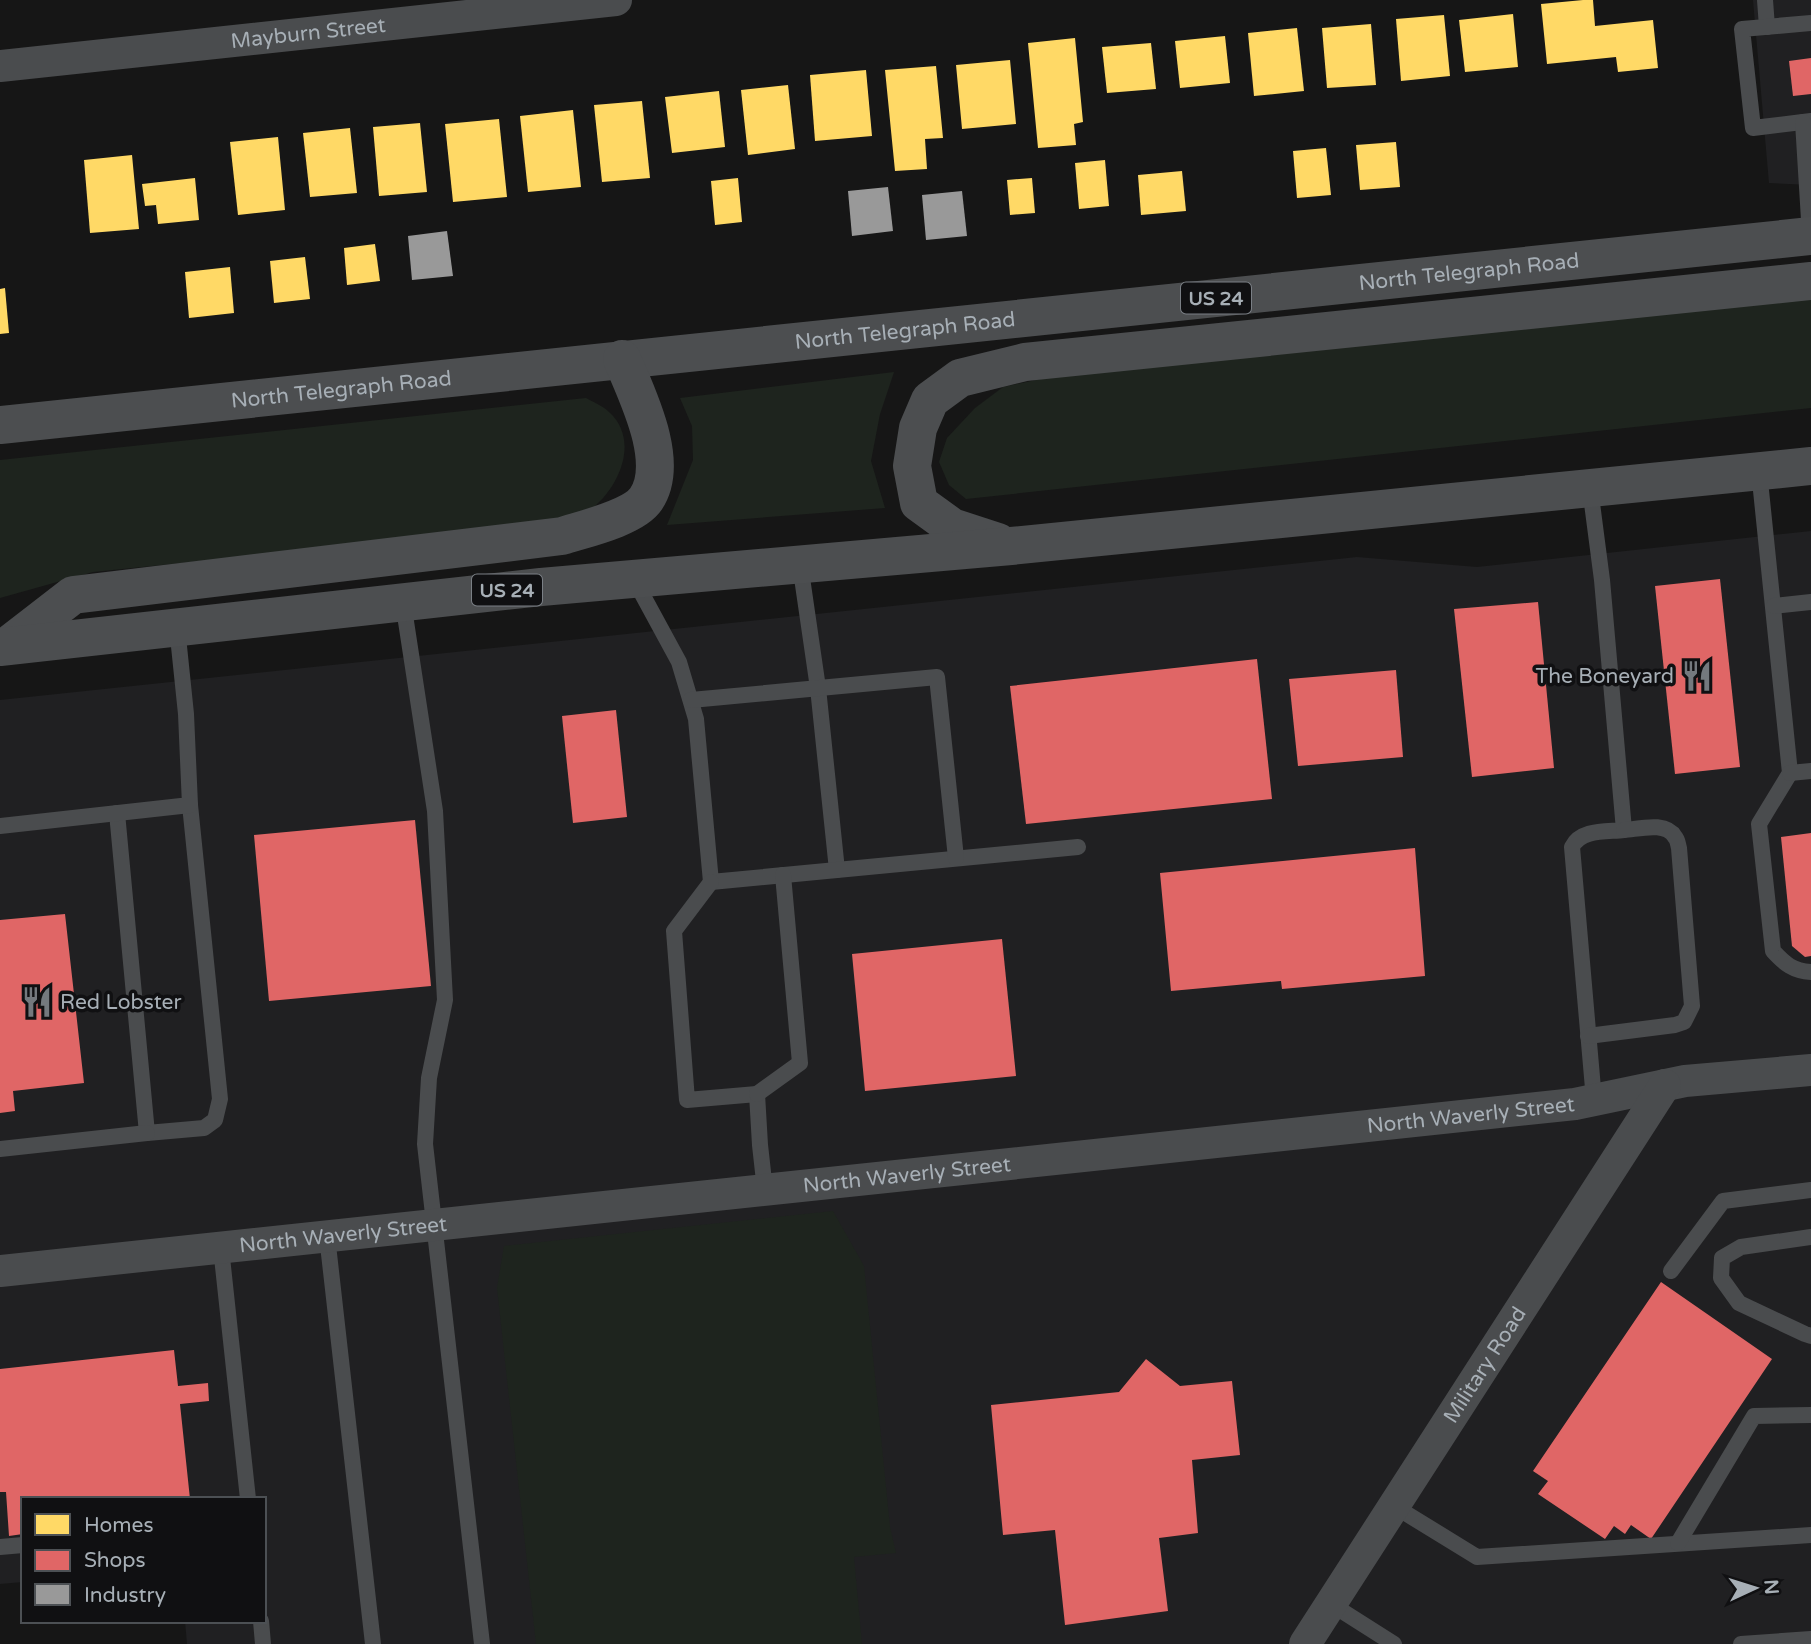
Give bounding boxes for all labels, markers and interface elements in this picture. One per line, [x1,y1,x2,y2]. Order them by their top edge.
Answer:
street label: Mayburn Street [230,13,387,54]
street label: North Telegraph Road [1358,248,1581,296]
road number: US 24 [1181,282,1251,314]
street label: North Telegraph Road [794,307,1017,355]
street label: North Telegraph Road [230,366,453,414]
road number: US 24 [472,575,542,606]
restaurant icon: The Boneyard [1680,659,1714,693]
place label: The Boneyard [1535,664,1674,689]
restaurant icon: Red Lobster [20,985,54,1019]
place label: Red Lobster [60,990,181,1015]
street label: North Waverly Street [1366,1092,1576,1139]
street label: North Waverly Street [802,1152,1012,1199]
street label: North Waverly Street [238,1212,448,1259]
street label: Military Road [1439,1302,1532,1428]
legend [21,1497,266,1623]
text: Homes [84,1513,154,1538]
text: Shops [84,1548,146,1573]
north arrow [1720,1553,1790,1623]
text: N [1759,1579,1782,1595]
text: Industry [84,1583,166,1608]

